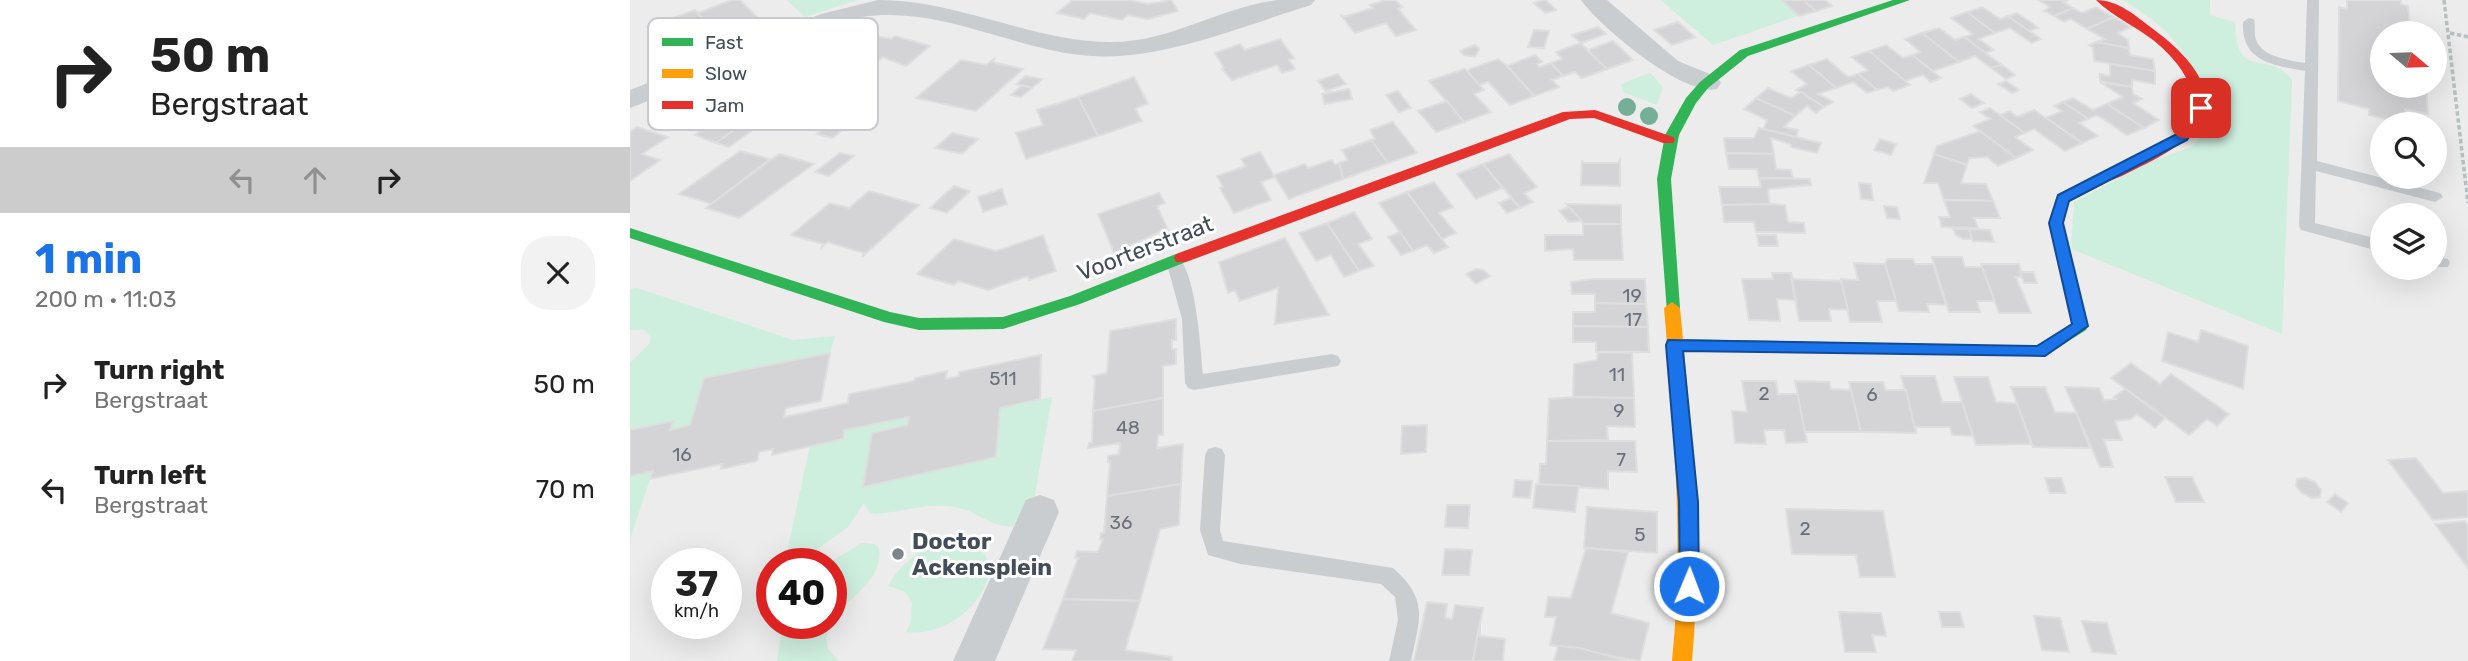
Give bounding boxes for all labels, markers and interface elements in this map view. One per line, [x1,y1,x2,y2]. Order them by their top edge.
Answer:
legend [648,18,878,130]
north arrow [2370,21,2446,98]
map controls [2370,21,2447,280]
text: 50 m [150,26,270,84]
icon: right [35,28,126,119]
text: Fast [705,31,744,54]
text: Slow [705,62,747,85]
pin [2171,78,2231,138]
text: Bergstraat [150,85,309,123]
icon: arrive [2182,89,2220,127]
text: Jam [705,94,744,117]
button: search [2370,112,2447,189]
icon: left [223,161,261,199]
icon: ahead [296,161,334,199]
icon: right [369,161,407,199]
button: layers [2370,203,2447,280]
street label: Voorterstraat [1073,209,1217,287]
text: 1 min [35,234,142,284]
button: close [521,236,595,310]
house number: 19 [1622,284,1642,307]
text: 200 m · 11:03 [35,285,177,313]
house number: 17 [1624,308,1642,331]
text: Turn right [94,355,224,386]
house number: 11 [1609,363,1625,386]
icon: right [35,366,73,404]
house number: 511 [989,367,1017,390]
text: 50 m [534,369,595,400]
house number: 2 [1758,382,1770,405]
house number: 6 [1866,383,1878,406]
text: Bergstraat [94,386,208,414]
house number: 9 [1613,399,1625,422]
house number: 48 [1116,416,1140,439]
house number: 16 [672,443,692,466]
house number: 7 [1616,448,1626,471]
text: Turn left [94,460,206,491]
icon: left [35,471,73,509]
text: 70 m [536,474,595,505]
text: Bergstraat [94,491,208,519]
house number: 36 [1110,511,1132,534]
house number: 2 [1799,517,1811,540]
house number: 5 [1634,523,1646,546]
place label: Doctor Ackensplein [912,527,1052,581]
marker: Doctor Ackensplein [890,546,906,562]
speed limit sign: 40 [756,548,847,639]
position arrow [1652,549,1726,623]
text: 37 [675,563,718,605]
text: km/h [674,600,719,622]

